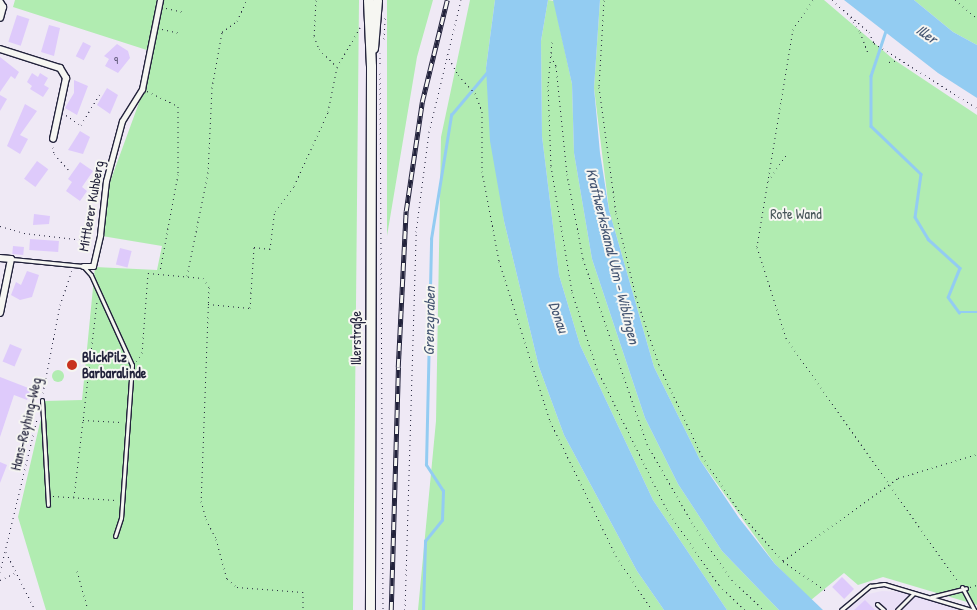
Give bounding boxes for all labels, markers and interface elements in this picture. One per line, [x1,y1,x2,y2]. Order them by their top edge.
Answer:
water label: Iller [913,20,941,48]
house number: 9 [114,53,118,67]
street label: Mittlerer Kuhberg [75,159,107,253]
water label: Kraftwerkskanal Ulm - Wiblingen [582,166,644,346]
park label: Rote Wand [770,206,822,222]
water label: Grenzgraben [419,286,439,356]
water label: Donau [545,299,573,335]
street label: Illerstraße [348,311,364,365]
place label: BlickPilz Barbaralinde [82,349,146,382]
marker: BlickPilz Barbaralinde [66,359,78,371]
street label: Hans-Reyhing-Weg [7,376,45,472]

